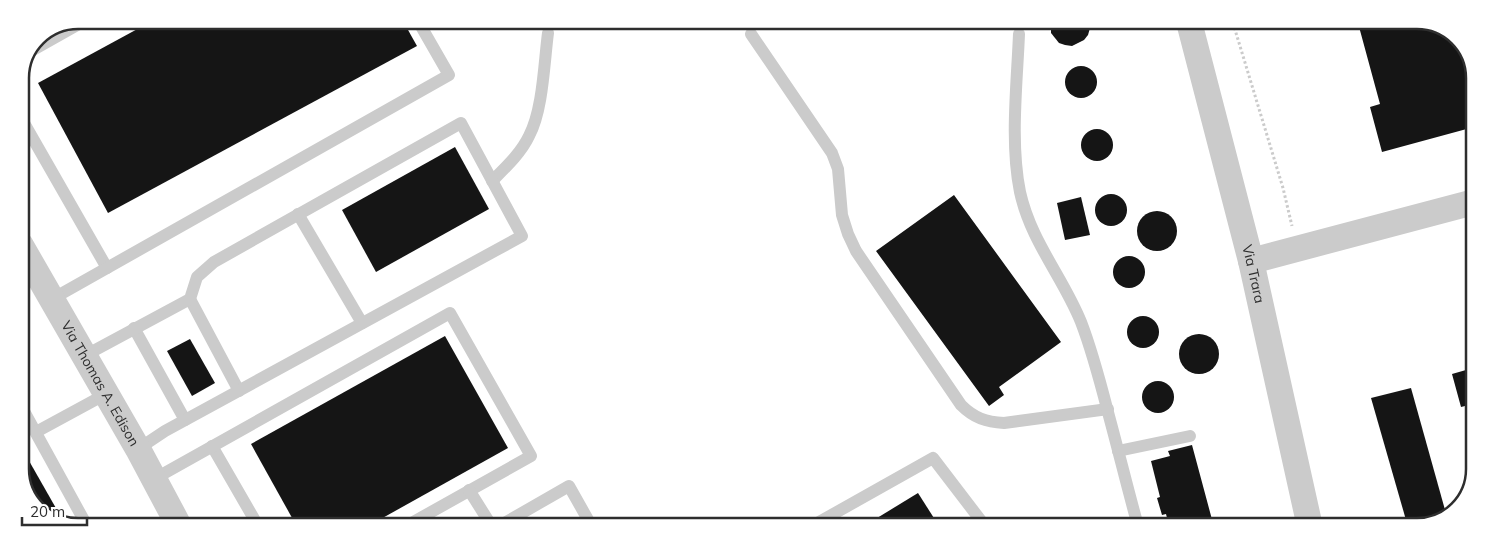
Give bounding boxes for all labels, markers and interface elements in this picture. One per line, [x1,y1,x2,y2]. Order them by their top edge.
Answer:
street label: Via Trara [1238,243,1269,305]
street label: Via Thomas A. Edison [57,318,143,449]
scale bar [22,494,88,526]
text: 20 m [30,502,65,521]

